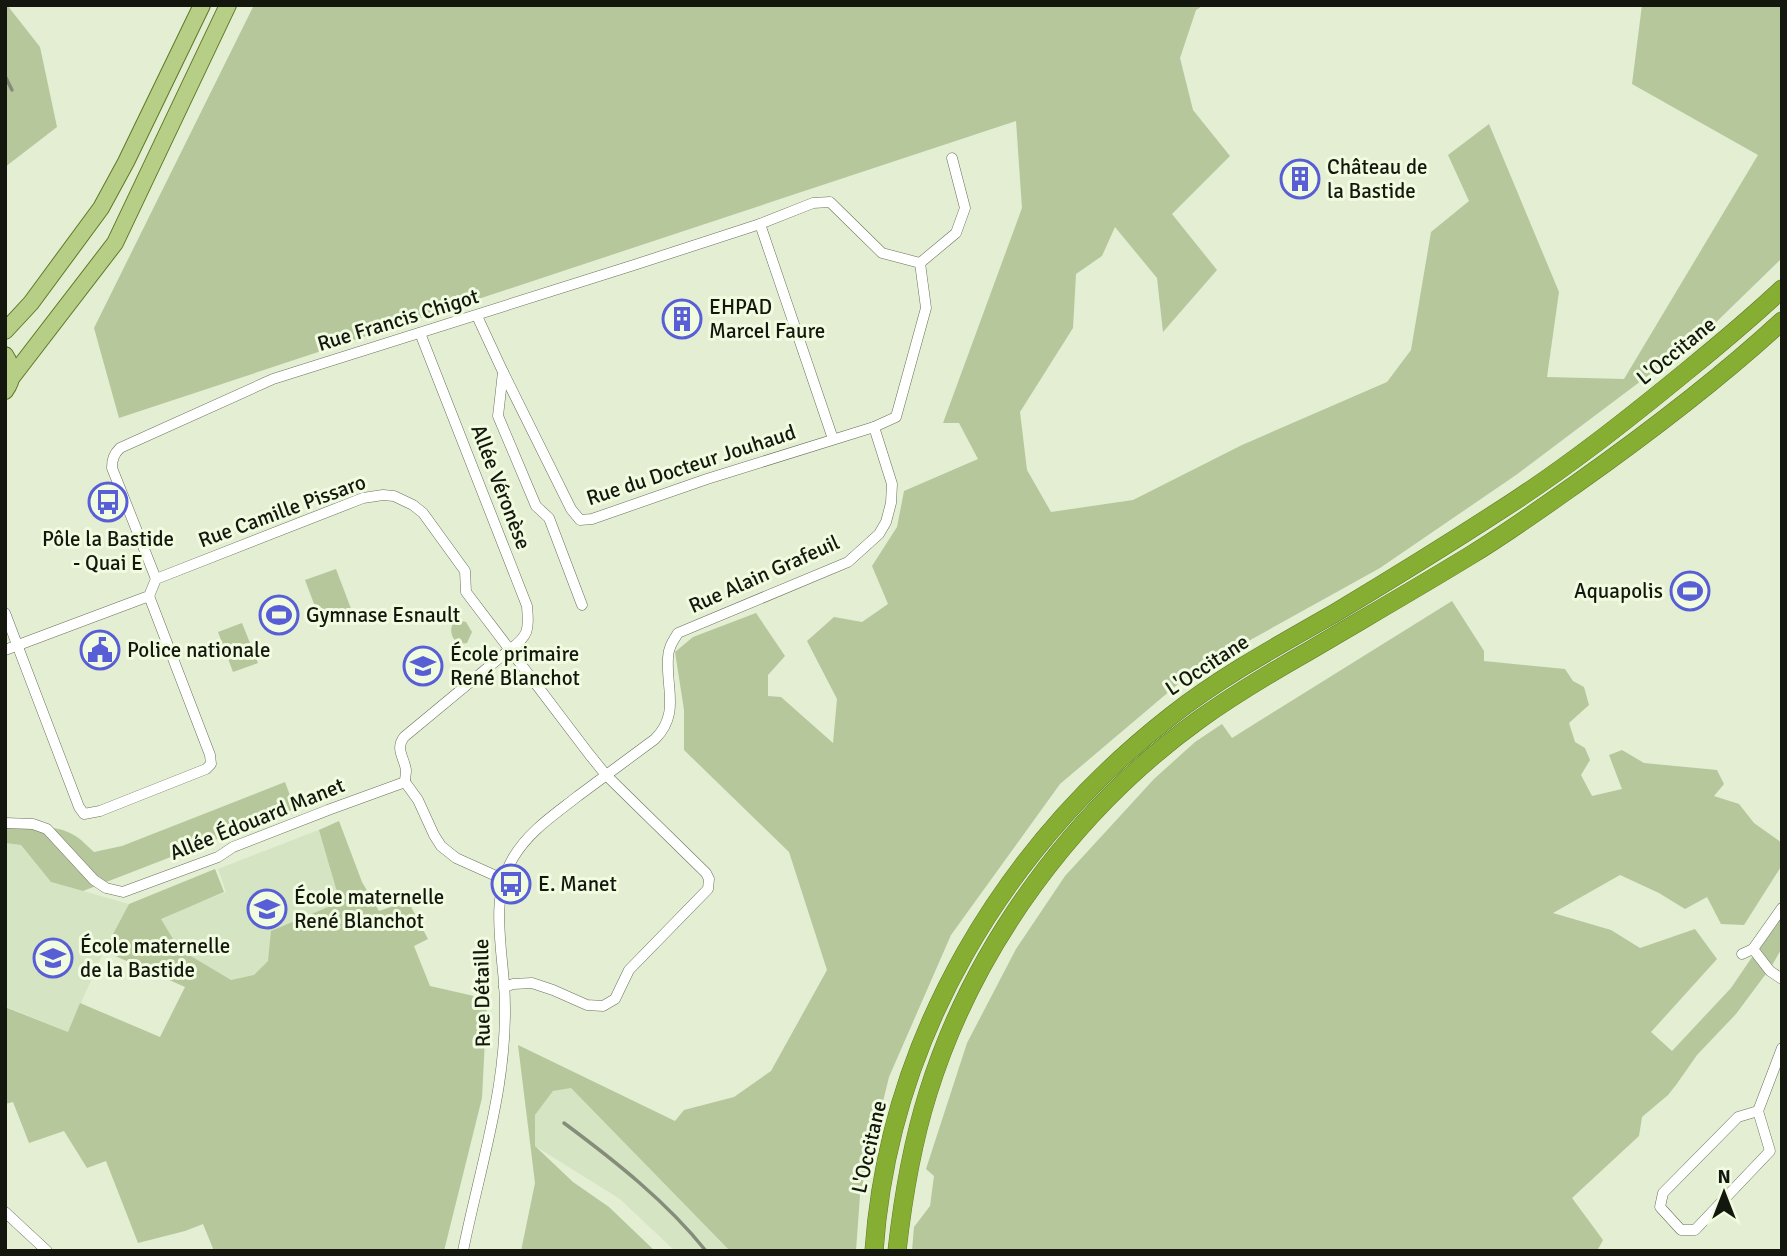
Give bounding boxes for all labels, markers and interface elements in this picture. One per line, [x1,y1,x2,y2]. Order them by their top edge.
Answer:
place label: Château de la Bastide [1327,154,1428,204]
building icon: Château de la Bastide [1279,158,1321,200]
street label: Rue Francis Chigot [314,283,482,357]
place label: EHPAD Marcel Faure [709,294,825,344]
building icon: EHPAD Marcel Faure [661,298,703,340]
street label: L'Occitane [1631,311,1721,391]
street label: Rue du Docteur Jouhaud [583,419,799,511]
street label: Allée Véronèse [465,421,537,553]
street label: Rue Camille Pissaro [195,469,369,553]
bus stop icon: Pôle la Bastide - Quai E [87,481,129,523]
place label: Pôle la Bastide - Quai E [42,526,174,576]
street label: Rue Alain Grafeuil [685,529,843,619]
sports icon: Aquapolis [1669,570,1711,612]
place label: Aquapolis [1574,578,1663,604]
sports icon: Gymnase Esnault [258,594,300,636]
place label: Gymnase Esnault [306,602,460,628]
street label: L'Occitane [1160,628,1254,702]
public building icon: Police nationale [79,629,121,671]
place label: Police nationale [127,637,271,663]
place label: École primaire René Blanchot [450,641,580,691]
school or university icon: École primaire René Blanchot [402,645,444,687]
street label: Allée Édouard Manet [166,772,348,866]
bus stop icon: E. Manet [490,863,532,905]
place label: E. Manet [538,871,617,897]
place label: École maternelle René Blanchot [294,884,444,934]
school or university icon: École maternelle René Blanchot [246,888,288,930]
place label: École maternelle de la Bastide [80,933,230,983]
school or university icon: École maternelle de la Bastide [32,937,74,979]
street label: Rue Détaille [468,938,496,1048]
street label: L'Occitane [846,1098,892,1196]
north arrow [1689,1158,1759,1228]
text: N [1717,1165,1731,1189]

